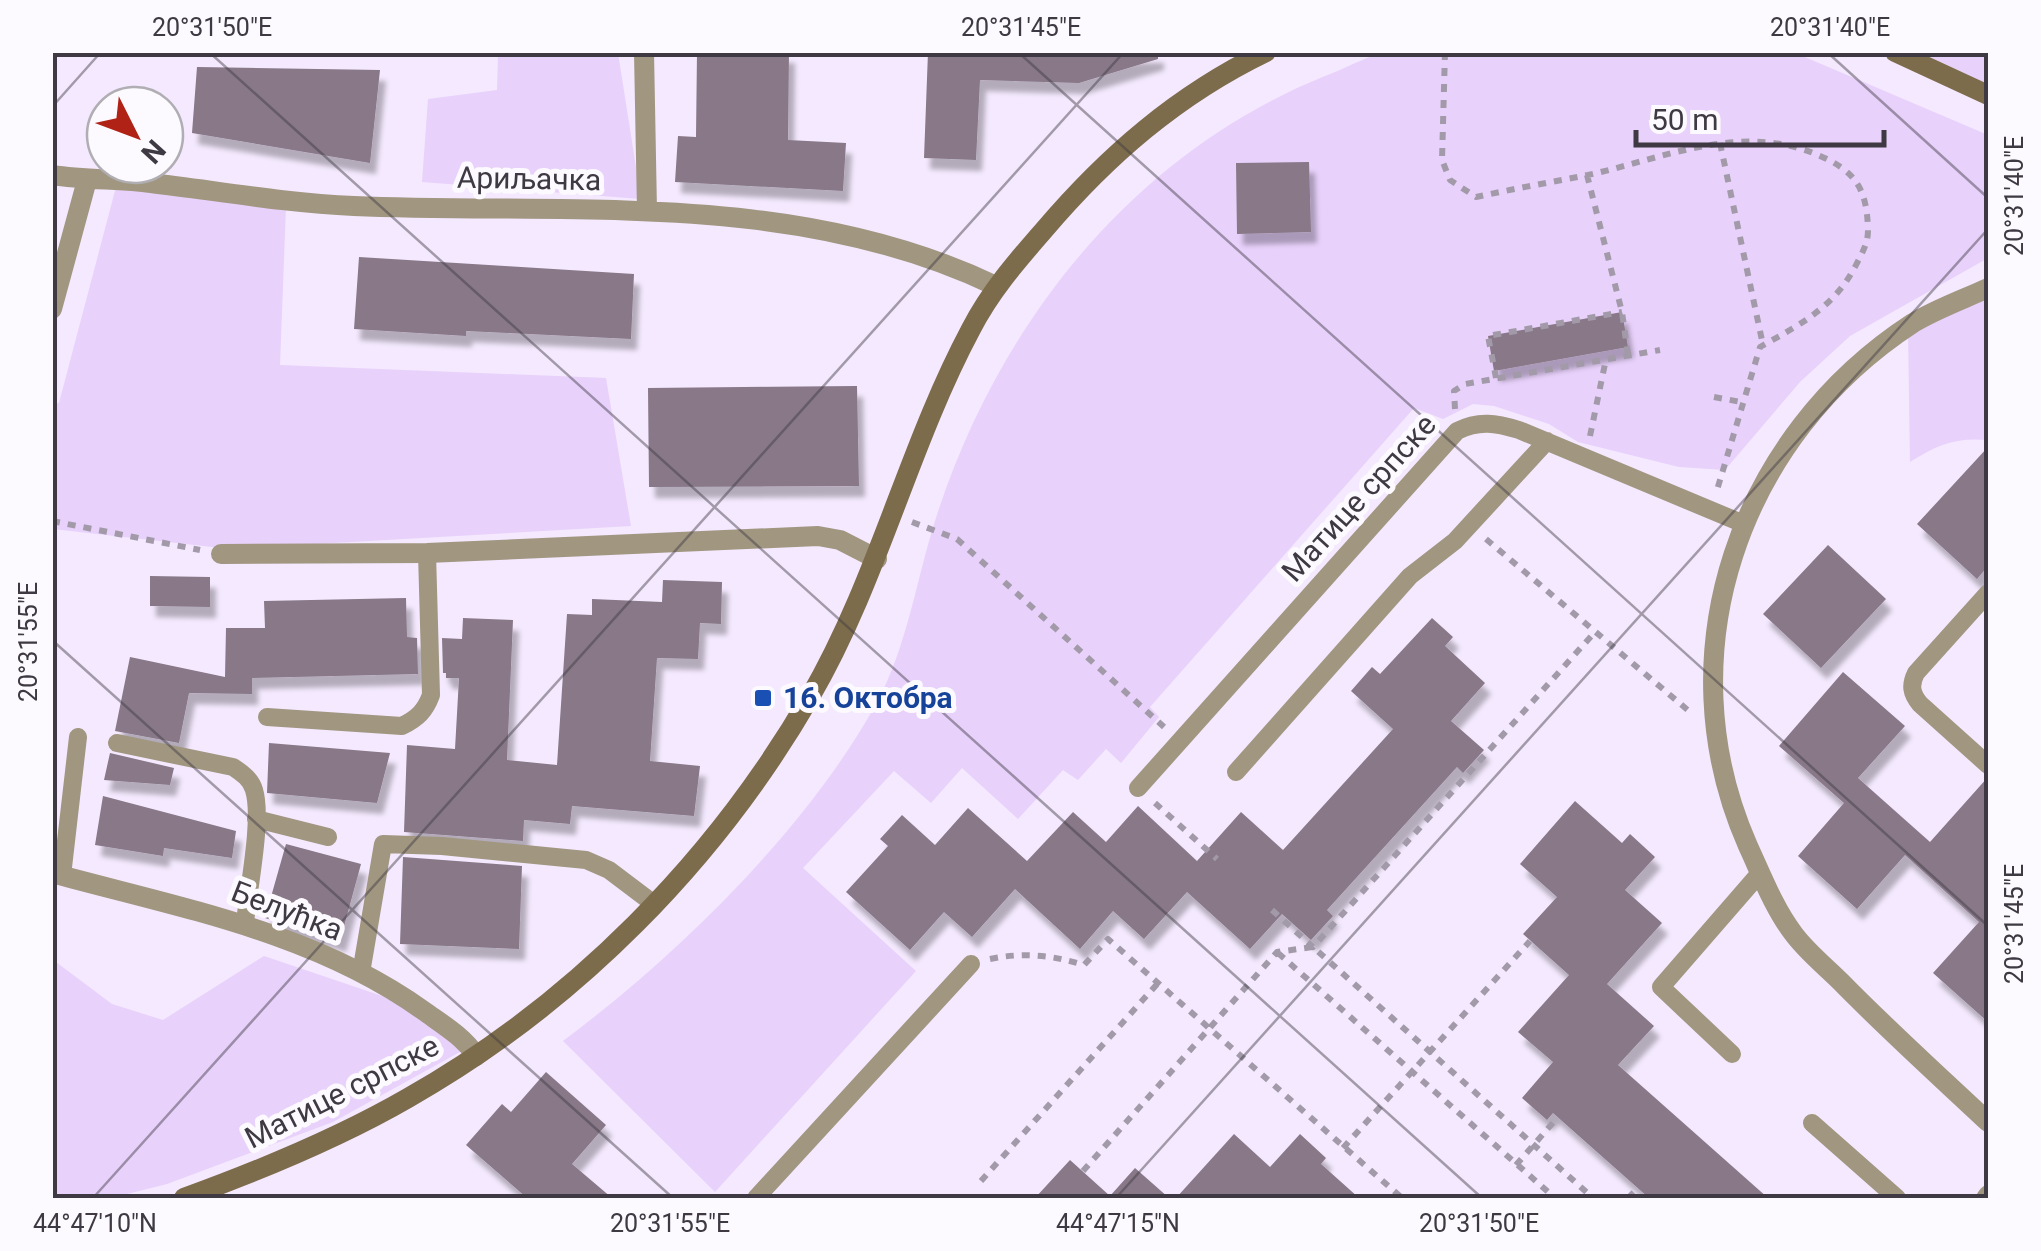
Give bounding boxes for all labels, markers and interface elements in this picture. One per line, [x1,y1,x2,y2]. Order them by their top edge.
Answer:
text: 20°31'50"E [152,13,272,42]
text: 20°31'45"E [961,13,1081,42]
text: 20°31'40"E [1770,13,1890,42]
north arrow [85,85,185,185]
scale bar [1636,85,1884,147]
text: 50 m [1651,102,1718,137]
text: N [134,133,172,170]
text: 20°31'40"E [2000,136,2029,256]
street label: Ариљачка [457,160,601,197]
street label: Матице српске [1274,407,1443,588]
text: 20°31'55"E [14,582,43,702]
place label: 16. Октобра [783,680,953,715]
marker: 16. Октобра [752,687,774,709]
text: 20°31'45"E [2000,864,2029,984]
street label: Белућка [227,873,348,948]
street label: Матице српске [239,1028,444,1155]
text: 44°47'10"N [33,1209,157,1238]
text: 20°31'55"E [610,1209,730,1238]
text: 44°47'15"N [1056,1209,1180,1238]
text: 20°31'50"E [1419,1209,1539,1238]

